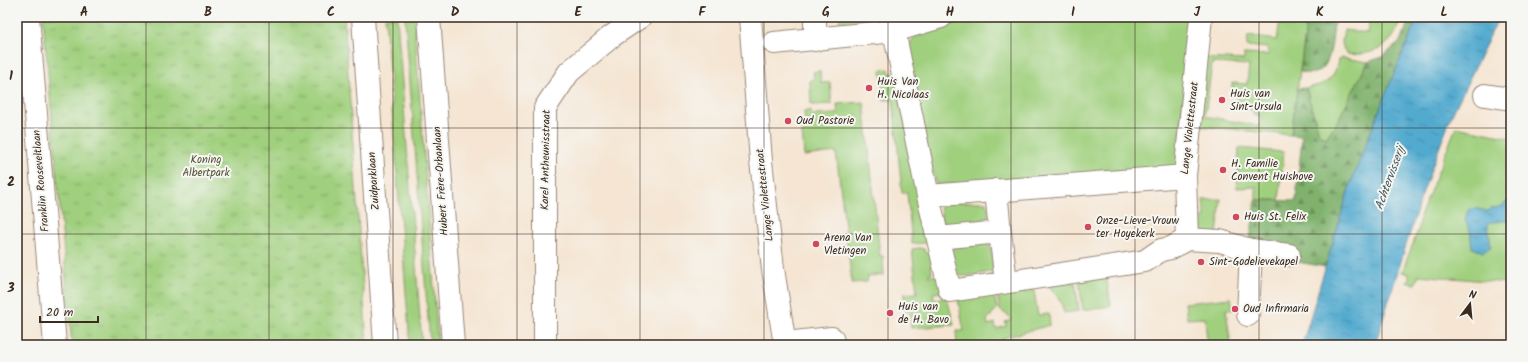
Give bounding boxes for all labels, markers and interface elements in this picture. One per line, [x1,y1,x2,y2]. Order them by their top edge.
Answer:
text: A [80,2,88,23]
text: B [204,2,212,23]
text: C [327,2,335,23]
text: D [451,2,460,23]
text: E [574,2,582,23]
text: F [698,2,706,23]
text: G [822,2,830,23]
text: H [946,2,955,23]
text: I [1071,2,1075,23]
text: J [1194,2,1201,23]
text: K [1316,2,1324,23]
text: L [1440,2,1448,23]
text: 1 [9,66,13,87]
place label: Huis Van H. Nicolaas [877,73,929,104]
street label: Lange Violettestraat [1176,80,1204,175]
marker: Huis Van H. Nicolaas [864,83,874,93]
place label: Huis van Sint-Ursula [1230,85,1282,116]
marker: Huis van Sint-Ursula [1217,95,1227,105]
street label: Karel Antheunisstraat [536,109,556,210]
place label: Oud Pastorie [796,112,854,130]
marker: Oud Pastorie [783,116,793,126]
street label: Hubert Frère-Orbanlaan [428,126,454,236]
street label: Franklin Rooseveltlaan [28,129,54,233]
water label: Achtervisserij [1370,141,1411,213]
street label: Lange Violettestraat [751,147,779,242]
park label: Koning Albertpark [182,151,230,182]
street label: Zuidparklaan [363,151,385,211]
place label: H. Familie Convent Huishove [1231,155,1313,186]
marker: H. Familie Convent Huishove [1218,165,1228,175]
text: 2 [7,172,15,193]
place label: Huis St. Felix [1244,208,1307,226]
place label: Onze-Lieve-Vrouw ter Hoyekerk [1096,212,1179,243]
marker: Huis St. Felix [1231,212,1241,222]
marker: Onze-Lieve-Vrouw ter Hoyekerk [1083,222,1093,232]
place label: Arena Van Vletingen [824,229,872,260]
marker: Arena Van Vletingen [811,239,821,249]
place label: Sint-Godelievekapel [1209,253,1298,271]
marker: Sint-Godelievekapel [1196,257,1206,267]
text: 3 [6,278,15,299]
north arrow [1450,284,1490,324]
text: N [1467,286,1478,305]
scale bar [40,298,98,324]
place label: Huis van de H. Bavo [898,298,949,329]
place label: Oud Infirmaria [1243,300,1309,318]
text: 20 m [46,303,74,322]
marker: Oud Infirmaria [1230,304,1240,314]
marker: Huis van de H. Bavo [885,308,895,318]

